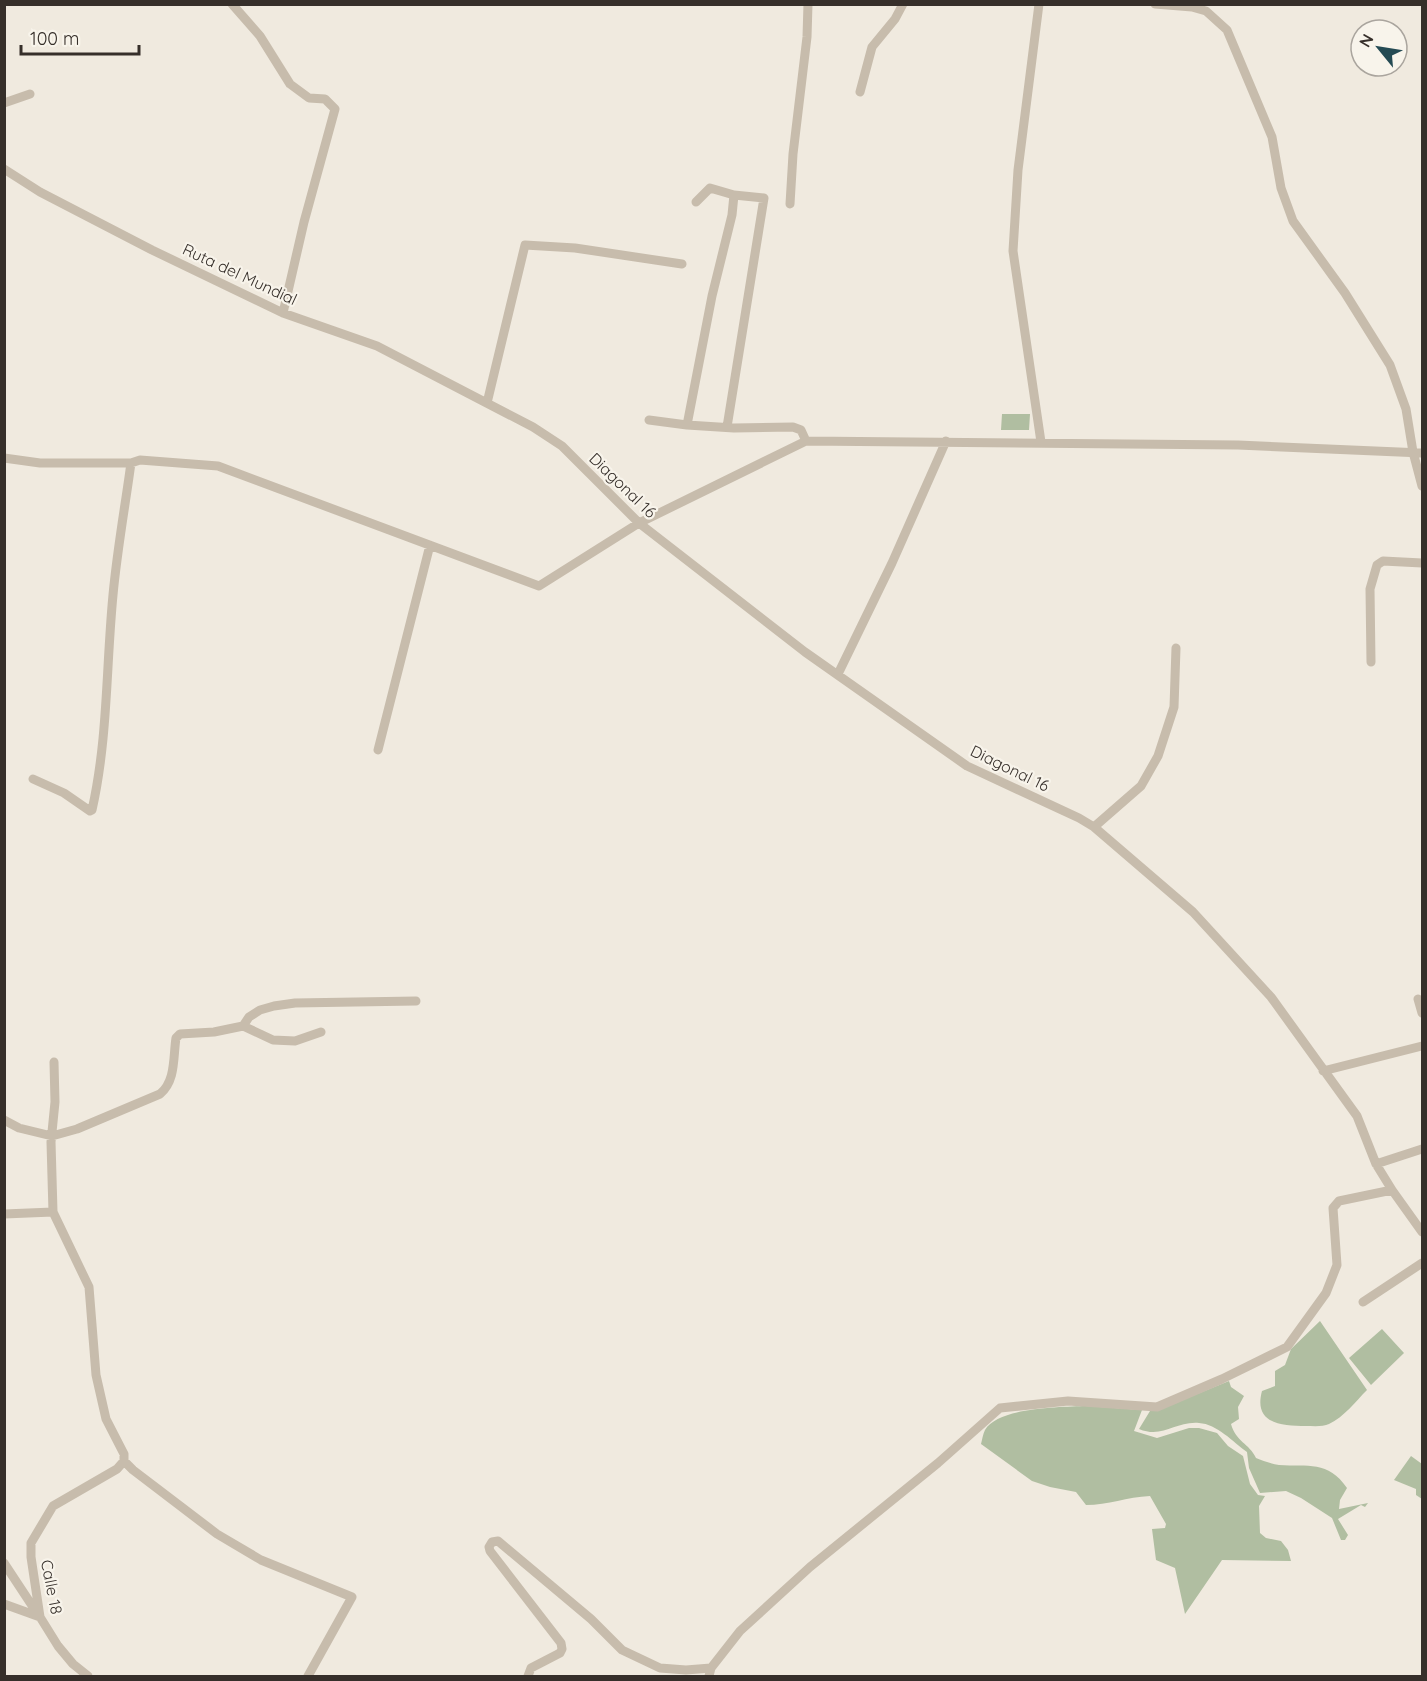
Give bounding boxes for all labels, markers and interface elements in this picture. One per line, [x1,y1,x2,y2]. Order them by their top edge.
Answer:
scale bar [21,18,140,56]
north arrow [1349,18,1409,78]
text: 100 m [30,27,79,50]
text: N [1354,30,1378,51]
street label: Ruta del Mundial [180,239,300,309]
street label: Diagonal 16 [585,448,661,522]
street label: Diagonal 16 [967,740,1053,796]
street label: Calle 18 [37,1558,67,1616]

